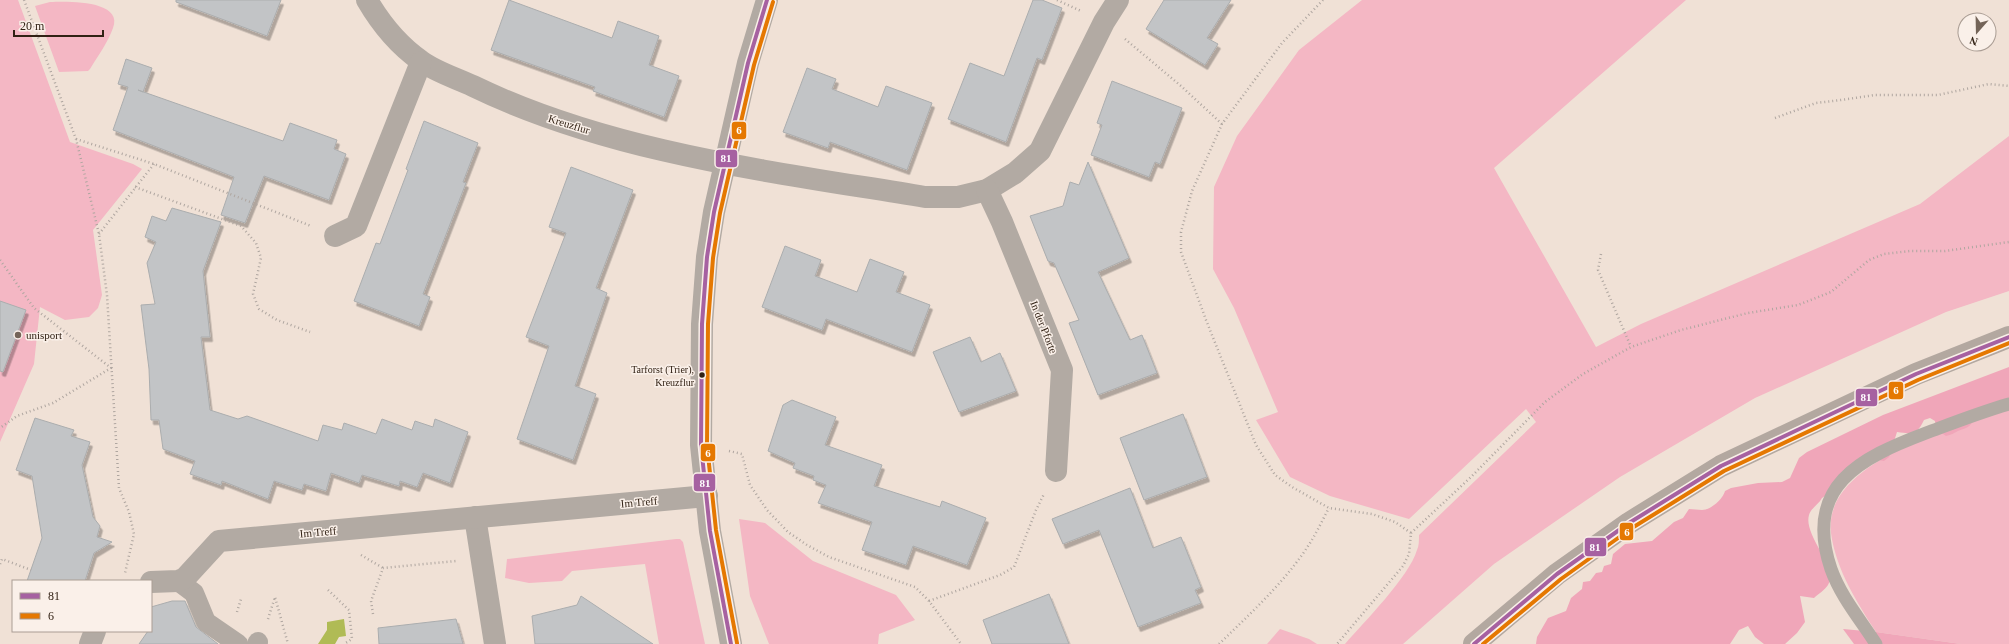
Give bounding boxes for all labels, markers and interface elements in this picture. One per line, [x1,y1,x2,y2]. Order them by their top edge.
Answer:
scale bar [14,12,103,38]
north arrow [1957,12,1997,52]
text: 20 m [20,19,45,33]
text: N [1968,34,1979,48]
street label: Kreuzflur [547,112,592,136]
line badge: 6 [731,121,747,140]
text: 6 [736,124,742,136]
line badge: 81 [715,149,738,168]
text: 81 [721,152,732,164]
street label: In der Pforte [1028,299,1060,355]
place label: unisport [26,329,62,341]
marker: unisport [13,330,23,340]
place label: Tarforst (Trier), Kreuzflur [631,364,695,388]
marker: Tarforst (Trier), Kreuzflur [697,370,707,380]
line badge: 6 [1888,381,1904,400]
text: 6 [1893,384,1899,396]
line badge: 81 [1855,388,1878,407]
text: 81 [1861,391,1872,403]
line badge: 6 [700,443,716,462]
text: 6 [705,447,711,459]
line badge: 81 [693,473,716,492]
text: 81 [700,477,711,489]
street label: Im Treff [620,494,658,510]
line badge: 6 [1619,522,1634,541]
street label: Im Treff [299,524,337,540]
text: 6 [1624,526,1630,538]
line badge: 81 [1584,537,1607,557]
text: 81 [1590,541,1601,553]
legend [12,580,152,632]
text: 81 [48,589,60,603]
text: 6 [48,609,54,623]

